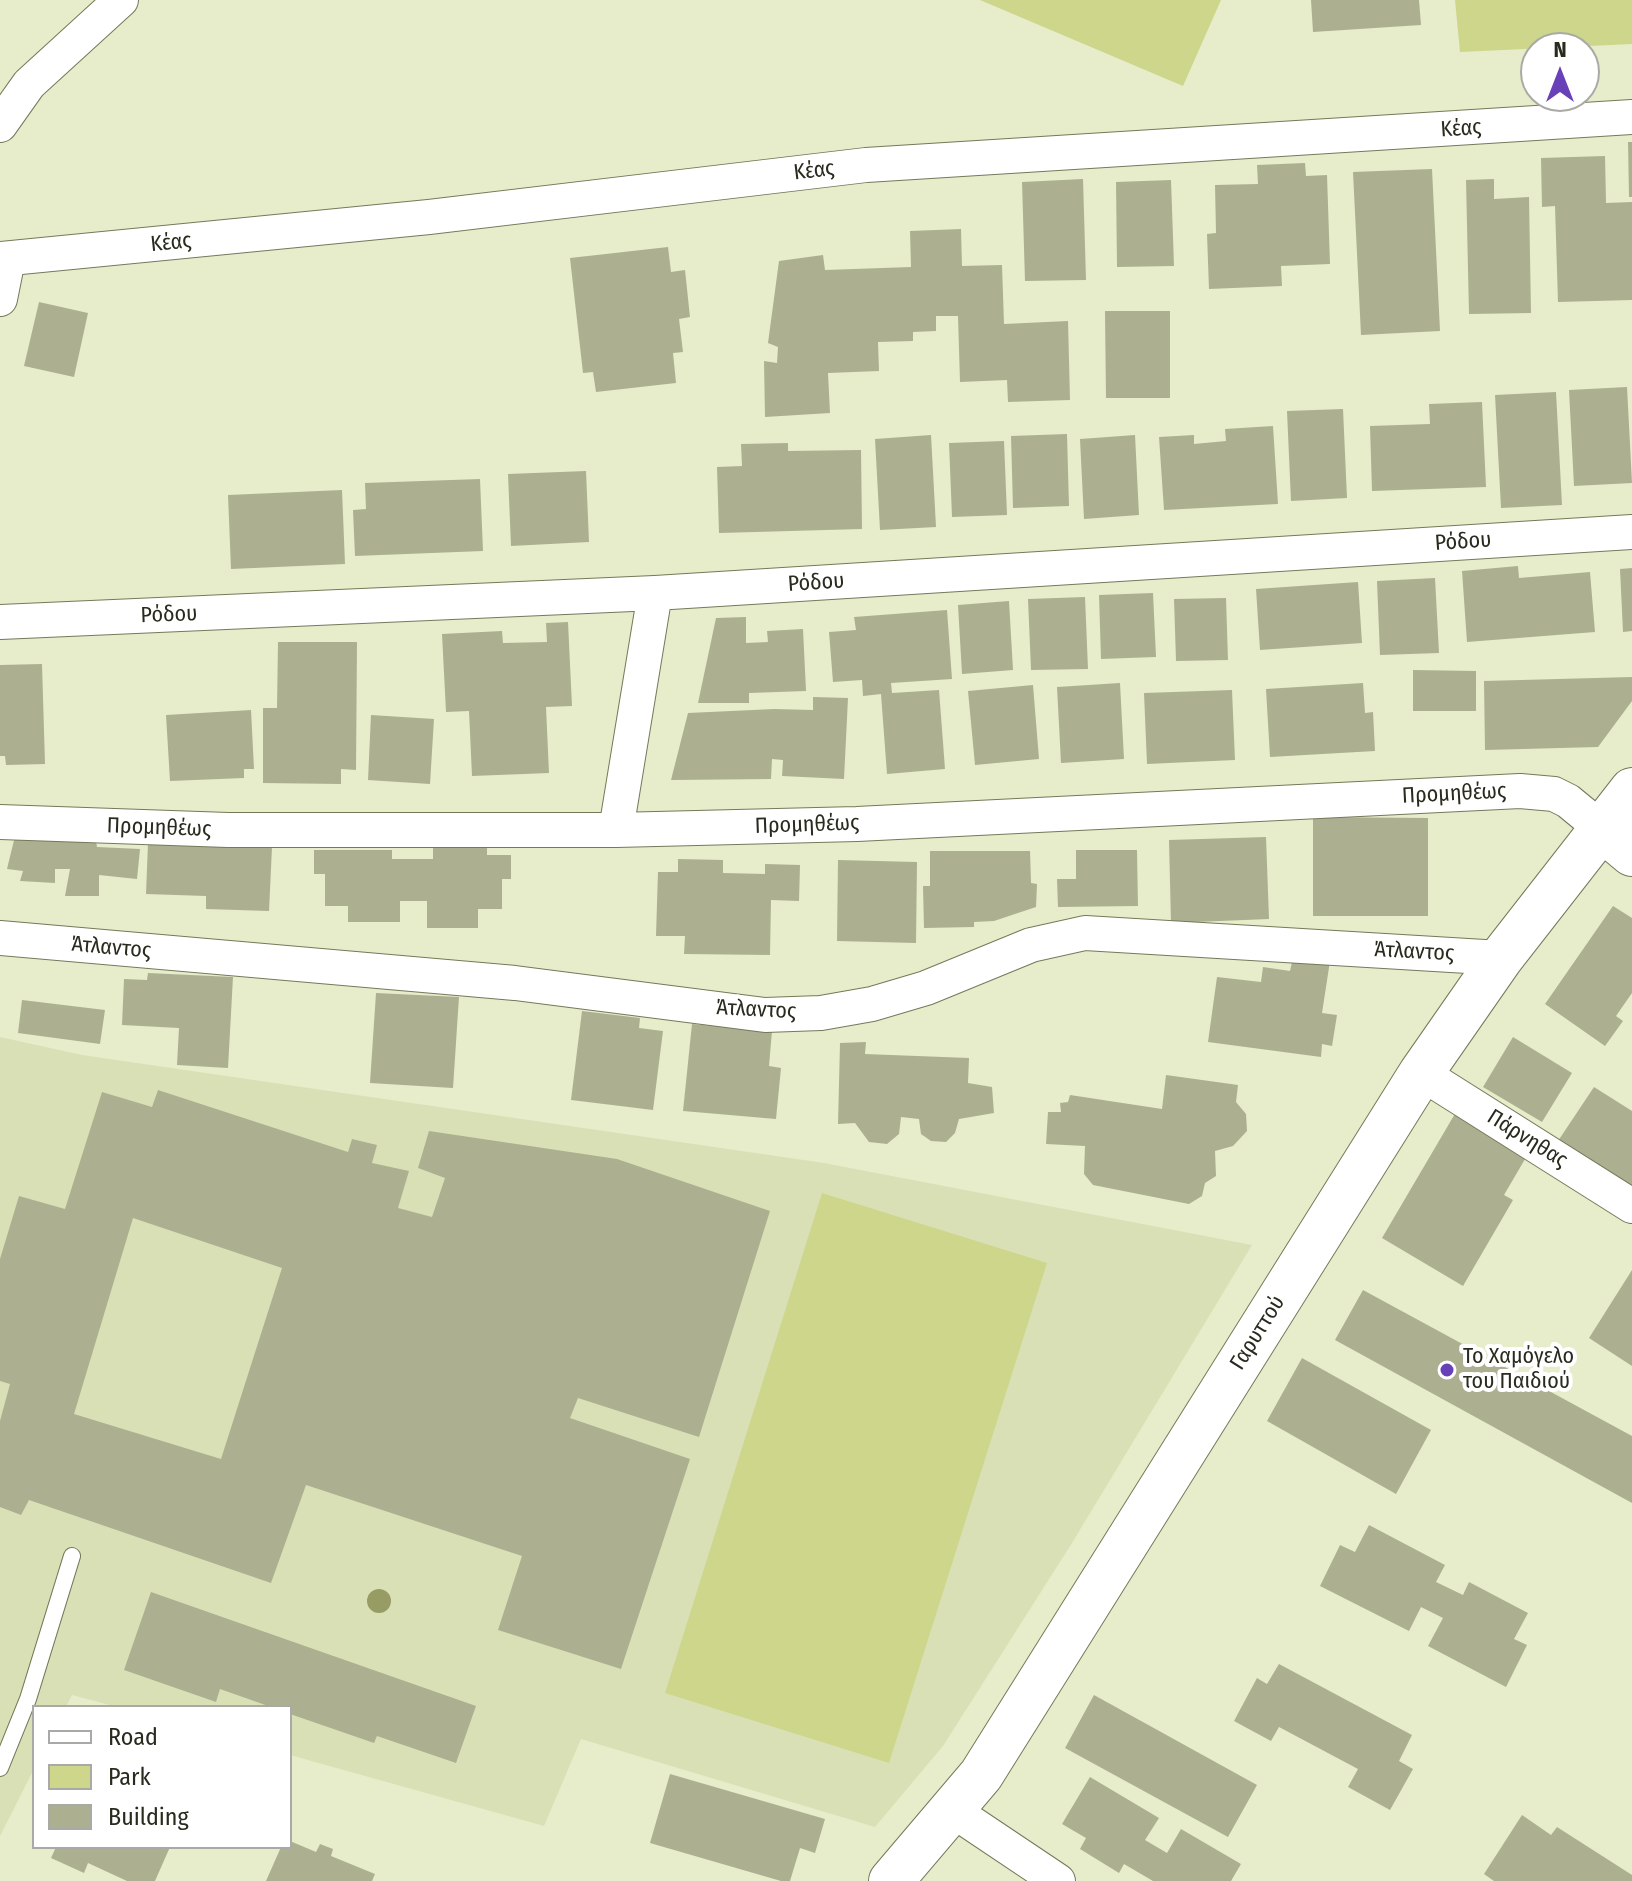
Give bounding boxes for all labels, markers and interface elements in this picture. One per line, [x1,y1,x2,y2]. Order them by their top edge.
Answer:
north arrow [1520,32,1600,112]
text: N [1553,36,1567,63]
street label: Κέας [1440,114,1482,144]
street label: Κέας [792,155,836,187]
street label: Κέας [149,228,193,258]
street label: Ρόδου [1434,527,1492,557]
street label: Ρόδου [787,568,845,598]
street label: Ρόδου [140,601,198,629]
street label: Προμηθέως [1401,778,1507,810]
street label: Προμηθέως [754,810,860,840]
street label: Προμηθέως [106,813,212,843]
street label: Άτλαντος [70,931,152,965]
street label: Άτλαντος [1373,937,1455,967]
street label: Άτλαντος [715,995,797,1025]
street label: Πάρνηθας [1482,1104,1572,1174]
street label: Γαρυττού [1225,1291,1291,1375]
place label: Το Χαμόγελο του Παιδιού [1463,1344,1574,1396]
marker: Το Χαμόγελο του Παιδιού [1438,1361,1456,1379]
legend [32,1705,292,1849]
text: Road [108,1723,158,1751]
text: Park [108,1763,151,1791]
text: Building [108,1803,189,1831]

